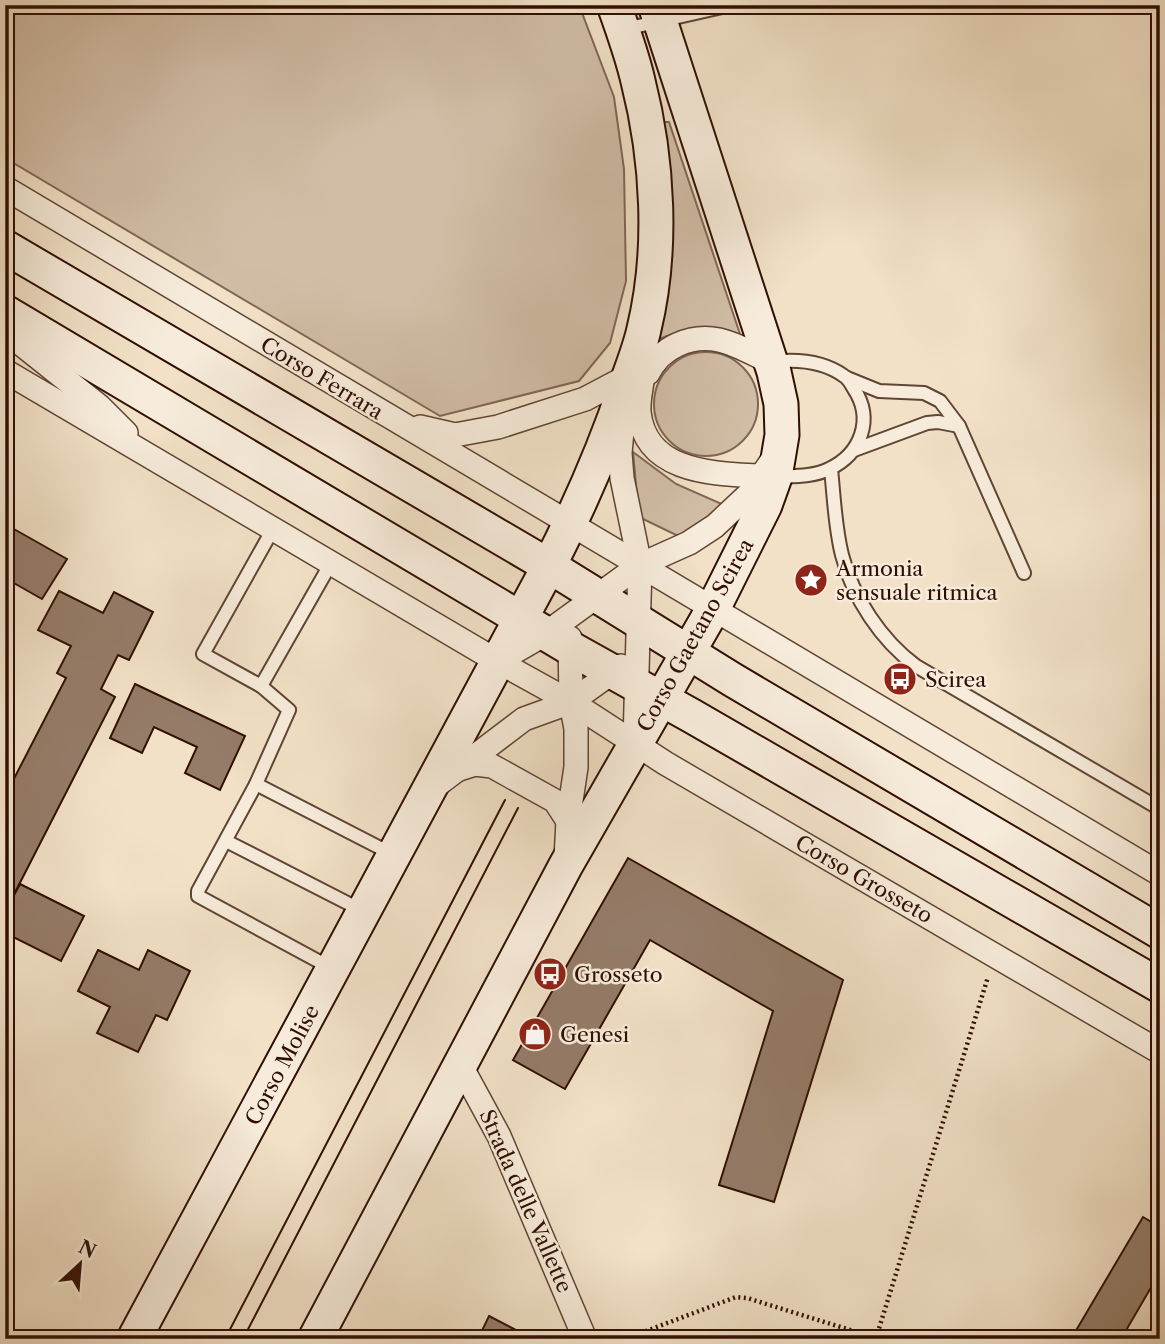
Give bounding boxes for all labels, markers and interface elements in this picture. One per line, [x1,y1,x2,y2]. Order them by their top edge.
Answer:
street label: Corso Ferrara [256,332,389,425]
street label: Corso Gaetano Scirea [632,533,759,736]
place label: Armonia sensuale ritmica [835,556,998,605]
place icon: Armonia sensuale ritmica [792,561,830,599]
bus stop icon: Scirea [881,660,919,698]
place label: Scirea [925,667,987,692]
street label: Corso Grosseto [791,830,937,928]
bus stop icon: Grosseto [531,955,569,993]
place label: Grosseto [574,962,663,987]
street label: Corso Molise [240,1001,324,1129]
shop icon: Genesi [516,1015,554,1053]
place label: Genesi [560,1022,629,1047]
street label: Strada delle Vallette [474,1106,578,1296]
north arrow [46,1228,116,1298]
text: N [75,1235,100,1263]

